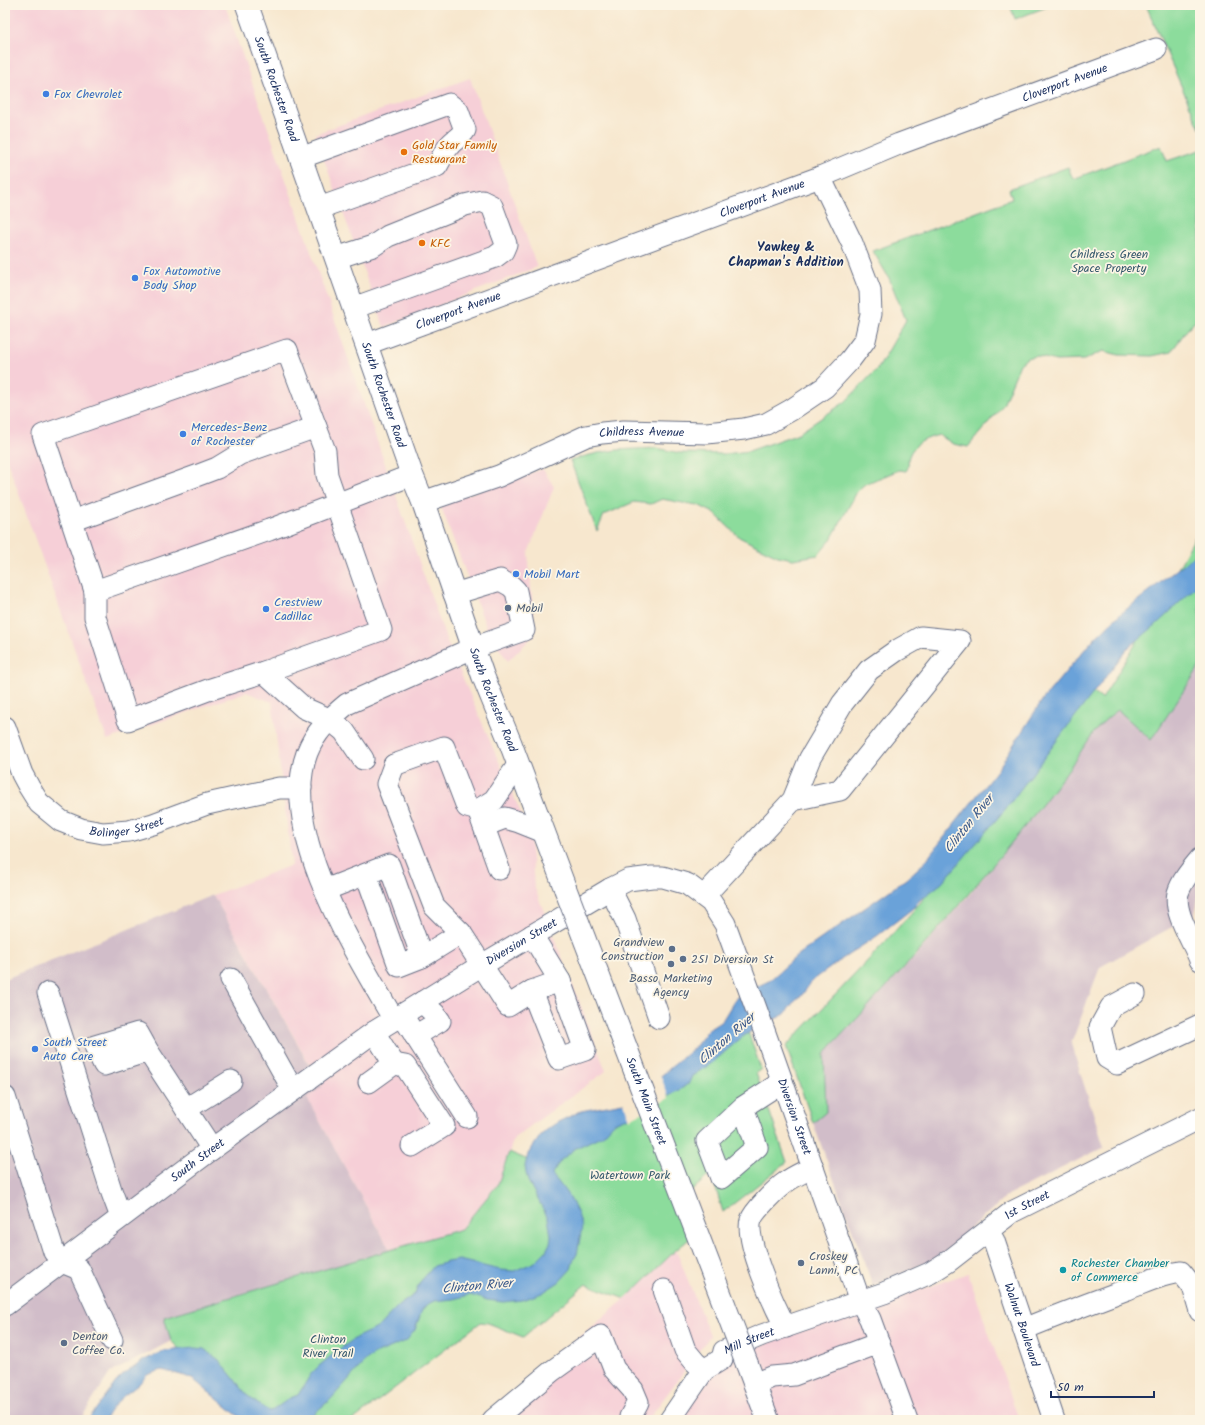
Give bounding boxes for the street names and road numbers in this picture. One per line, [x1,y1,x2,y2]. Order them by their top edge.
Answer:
street label: South Rochester Road [249,34,304,146]
street label: Cloverport Avenue [1019,59,1111,108]
street label: Cloverport Avenue [717,174,808,223]
street label: Cloverport Avenue [413,286,504,335]
street label: South Rochester Road [356,339,411,451]
street label: Childress Avenue [598,422,685,443]
street label: South Rochester Road [464,645,522,756]
street label: Bolinger Street [88,812,167,843]
street label: Diversion Street [482,913,561,971]
street label: South Main Street [620,1054,672,1148]
street label: Diversion Street [772,1076,817,1158]
street label: South Street [166,1133,229,1187]
street label: 1st Street [1000,1185,1053,1225]
street label: Walnut Boulevard [999,1280,1045,1370]
street label: Mill Street [721,1322,778,1360]

